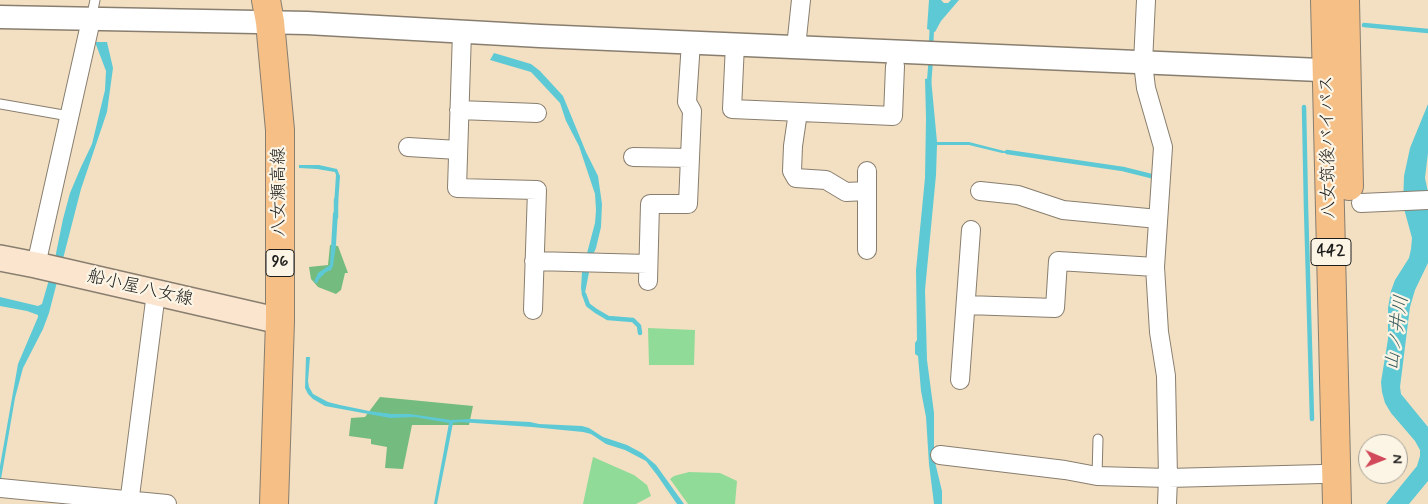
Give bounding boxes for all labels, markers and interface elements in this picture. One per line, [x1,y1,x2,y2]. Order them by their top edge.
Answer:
street label: 八女筑後バイパス [1317,75,1341,219]
street label: 八女瀬高線 [269,147,291,237]
road number: 442 [1311,238,1351,266]
road number: 96 [266,250,294,276]
street label: 船小屋八女線 [85,266,195,312]
water label: 山ノ井川 [1381,294,1415,372]
north arrow [1358,434,1408,484]
text: N [1388,454,1406,464]

